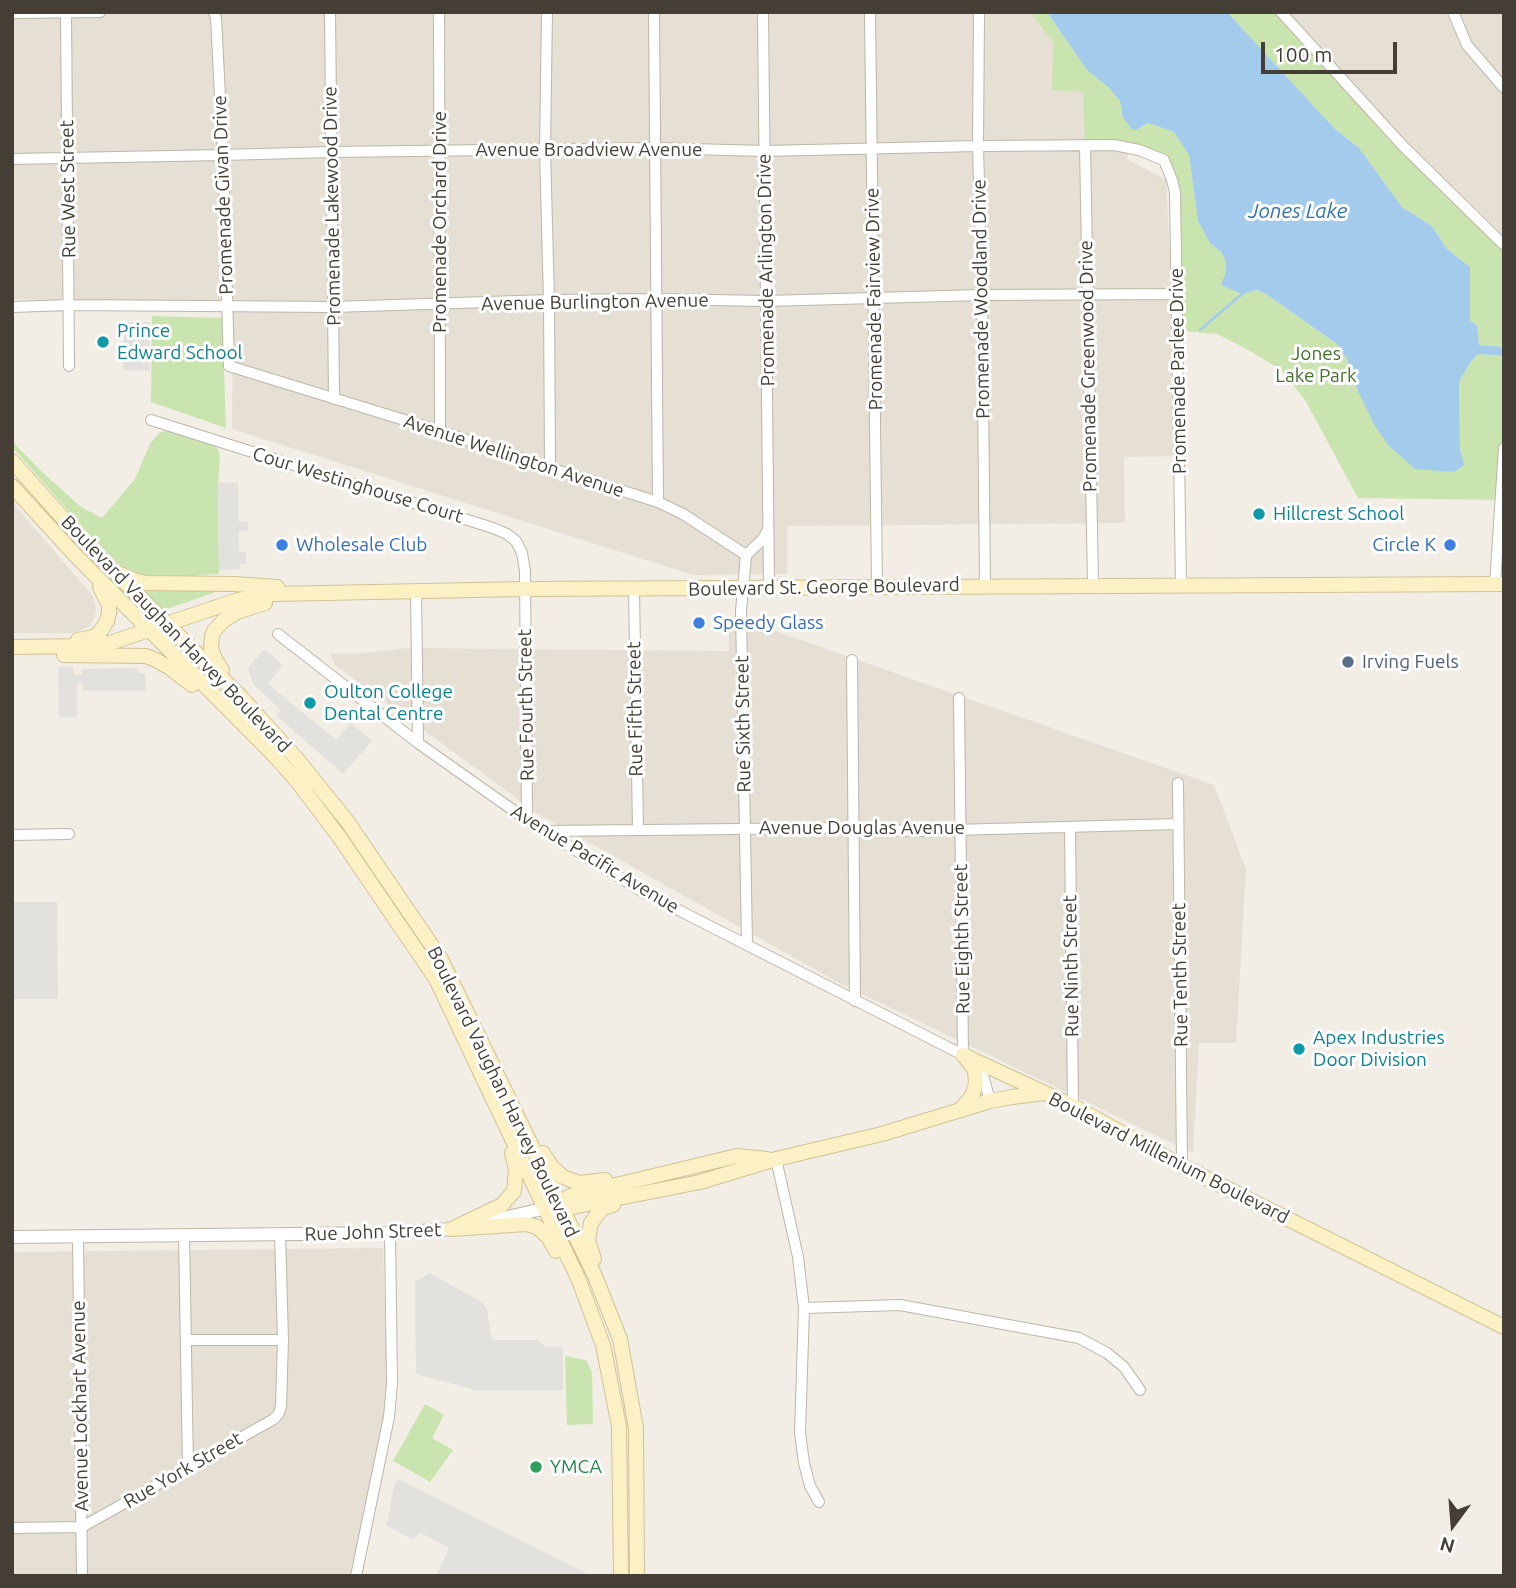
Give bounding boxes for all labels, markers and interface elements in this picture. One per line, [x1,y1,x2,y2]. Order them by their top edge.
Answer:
scale bar [1264,28,1400,72]
text: 100 m [1274,42,1332,66]
street label: Promenade Lakewood Drive [319,86,345,326]
street label: Promenade Givan Drive [208,95,238,295]
street label: Promenade Orchard Drive [429,111,451,333]
street label: Rue West Street [55,120,81,258]
street label: Avenue Broadview Avenue [475,139,703,161]
street label: Promenade Arlington Drive [753,153,779,387]
street label: Promenade Woodland Drive [968,179,994,419]
street label: Promenade Fairview Drive [861,187,887,411]
water label: Jones Lake [1249,198,1347,224]
street label: Promenade Greenwood Drive [1074,240,1102,492]
street label: Promenade Parlee Drive [1165,268,1191,474]
street label: Avenue Burlington Avenue [481,289,709,315]
place label: Prince Edward School [117,320,243,364]
marker: Prince Edward School [95,334,111,350]
park label: Jones Lake Park [1275,343,1357,387]
street label: Avenue Wellington Avenue [401,410,627,502]
street label: Cour Westinghouse Court [250,442,466,528]
place label: Hillcrest School [1273,503,1404,525]
marker: Hillcrest School [1251,506,1267,522]
street label: Boulevard Vaughan Harvey Boulevard [56,511,296,757]
place label: Wholesale Club [296,534,427,556]
place label: Circle K [1372,534,1436,556]
marker: Wholesale Club [274,537,290,553]
marker: Circle K [1442,537,1458,553]
street label: Boulevard St. George Boulevard [688,573,960,601]
place label: Speedy Glass [713,612,824,634]
marker: Speedy Glass [691,615,707,631]
street label: Rue Fourth Street [513,629,539,781]
street label: Rue Fifth Street [622,641,648,777]
place label: Irving Fuels [1362,651,1459,673]
marker: Irving Fuels [1340,654,1356,670]
street label: Rue Sixth Street [730,655,756,793]
place label: Oulton College Dental Centre [324,681,453,725]
marker: Oulton College Dental Centre [302,695,318,711]
street label: Avenue Pacific Avenue [507,800,683,918]
street label: Avenue Douglas Avenue [759,817,965,839]
street label: Rue Eighth Street [949,864,975,1014]
street label: Rue Ninth Street [1058,895,1084,1037]
street label: Rue Tenth Street [1167,903,1193,1047]
street label: Boulevard Vaughan Harvey Boulevard [422,943,584,1241]
place label: Apex Industries Door Division [1313,1027,1445,1071]
marker: Apex Industries Door Division [1291,1041,1307,1057]
street label: Boulevard Millenium Boulevard [1045,1087,1293,1229]
street label: Rue John Street [304,1218,442,1246]
street label: Avenue Lockhart Avenue [67,1300,93,1512]
street label: Rue York Street [120,1427,246,1513]
place label: YMCA [550,1456,602,1478]
marker: YMCA [528,1459,544,1475]
north arrow [1418,1490,1488,1560]
text: N [1437,1533,1457,1558]

